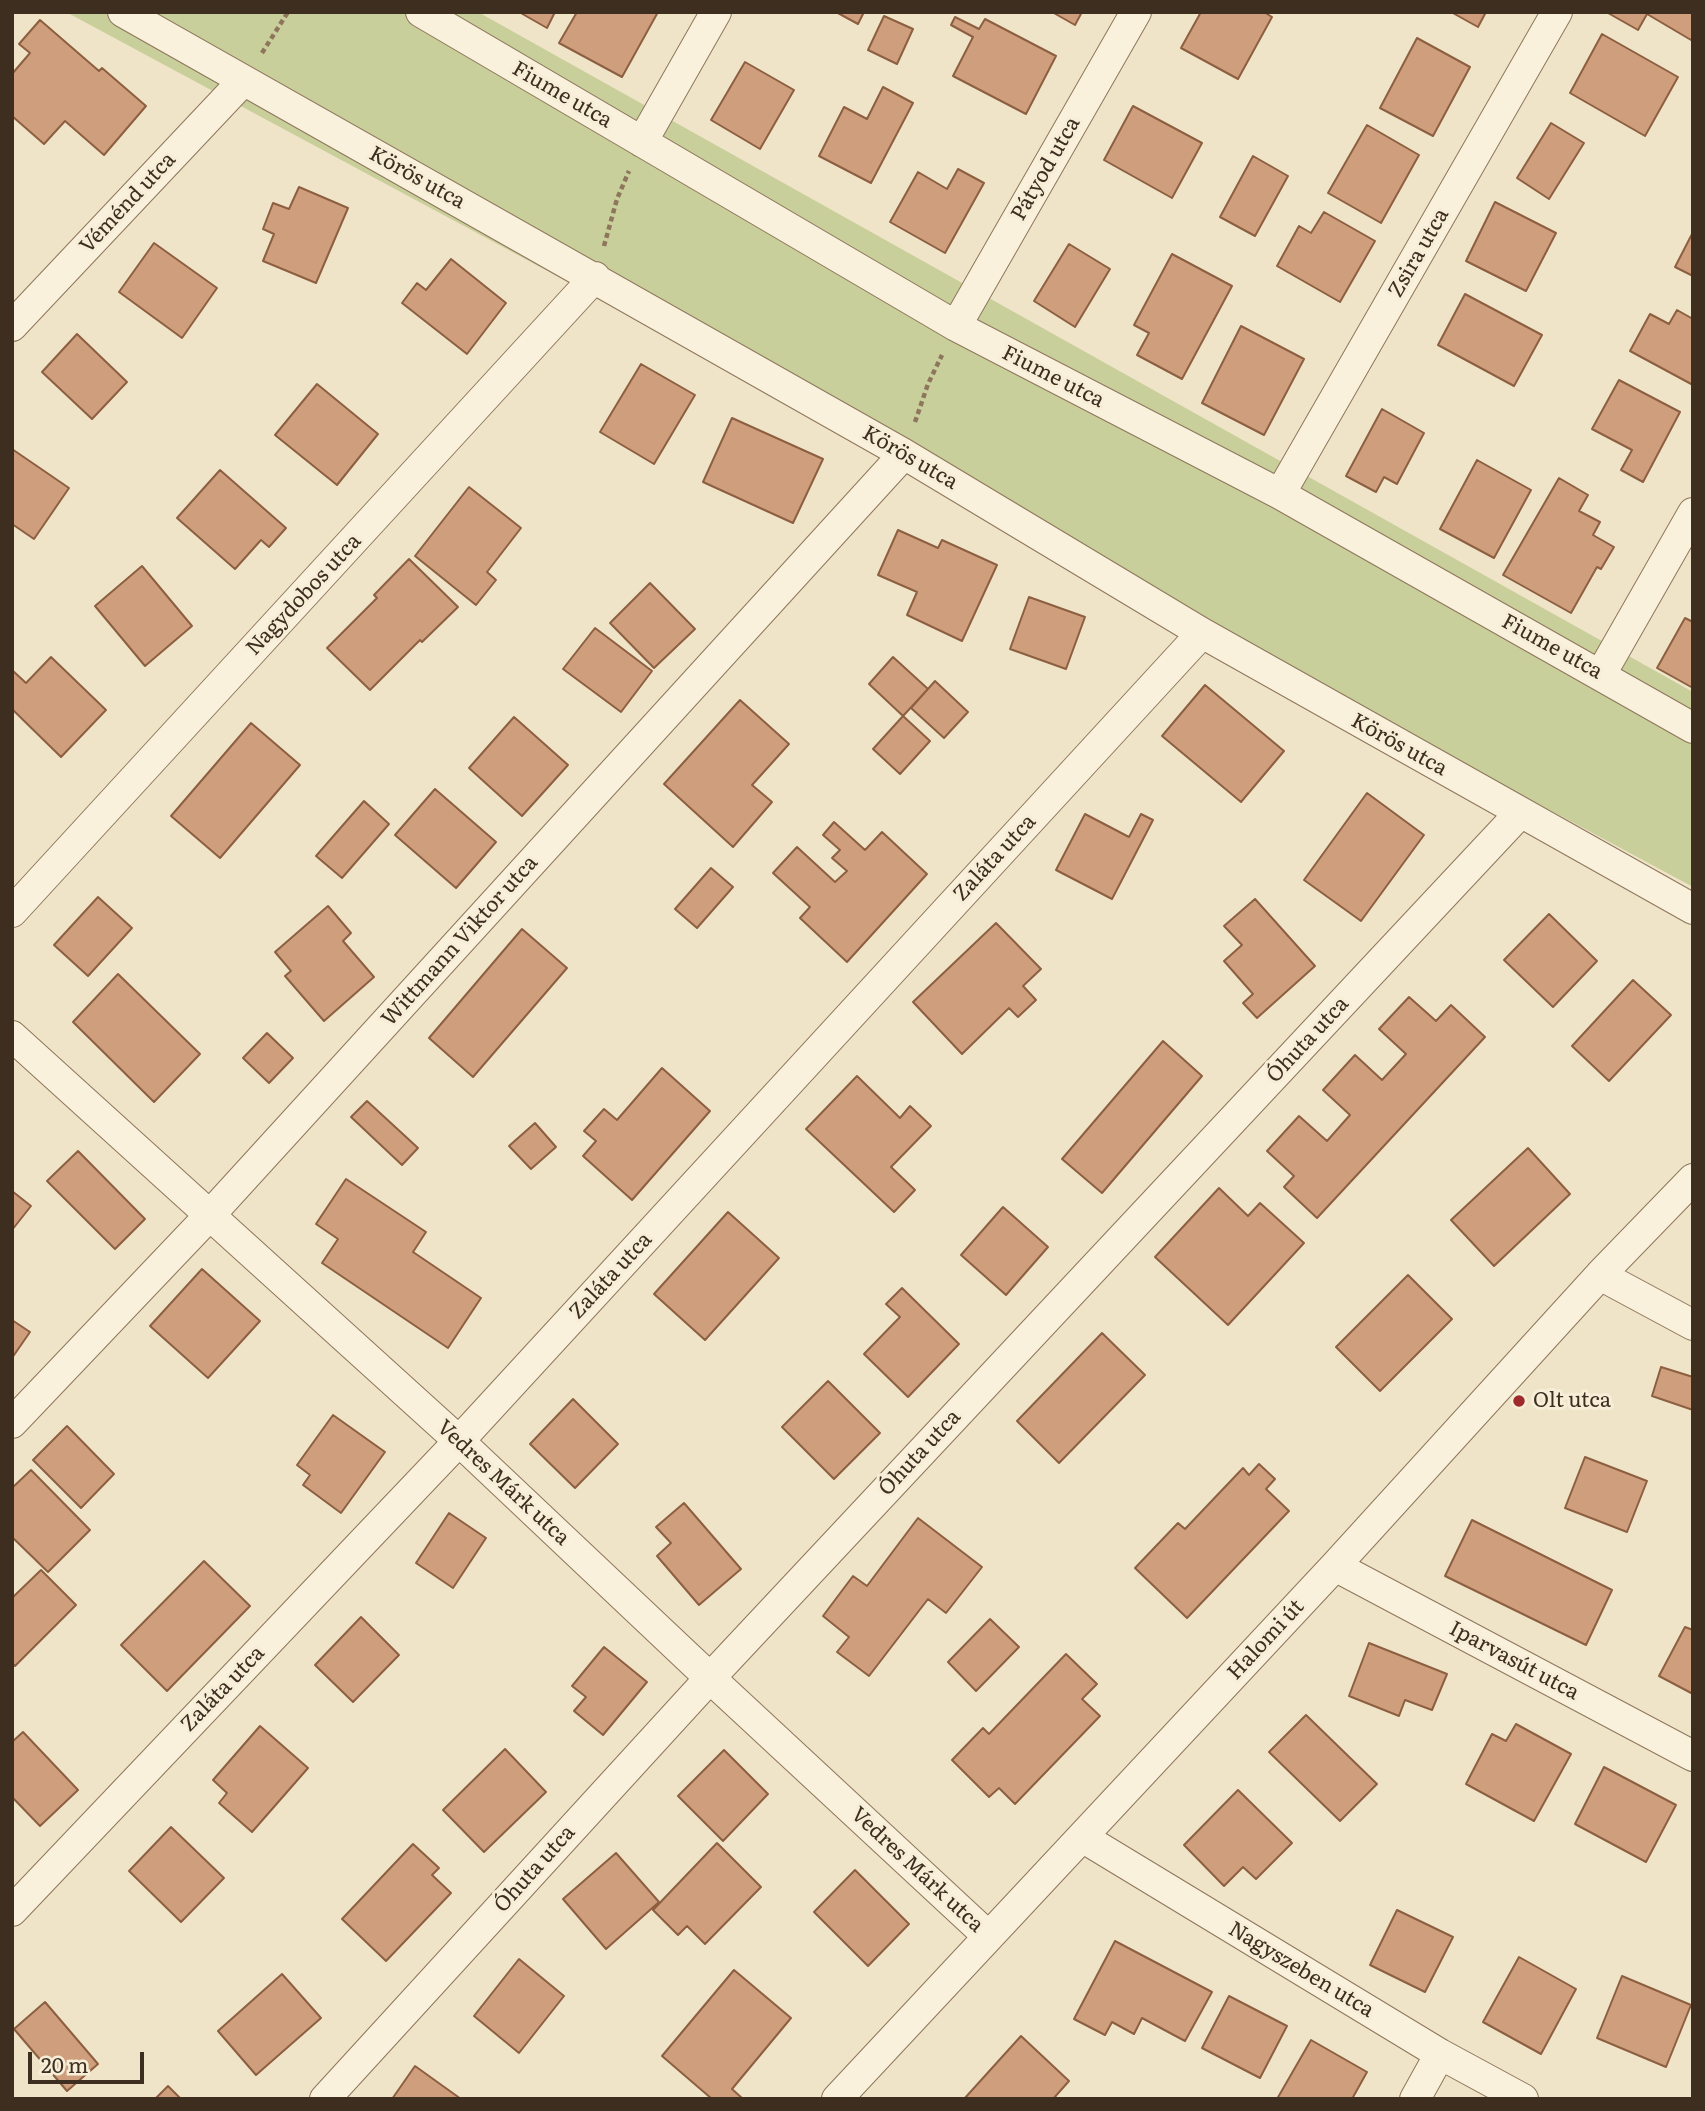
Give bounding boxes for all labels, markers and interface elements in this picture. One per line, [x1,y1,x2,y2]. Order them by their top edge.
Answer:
street label: Fiume utca [507,56,617,134]
street label: Pátyod utca [1006,113,1086,225]
street label: Körös utca [365,141,469,215]
street label: Véménd utca [75,147,181,259]
street label: Zsira utca [1383,204,1455,302]
street label: Fiume utca [998,340,1108,414]
street label: Körös utca [858,421,962,495]
street label: Nagydobos utca [241,529,367,661]
street label: Fiume utca [1497,609,1607,685]
street label: Körös utca [1347,708,1451,782]
street label: Zaláta utca [948,809,1042,907]
street label: Wittmann Viktor utca [377,850,543,1032]
street label: Óhuta utca [1262,992,1354,1088]
street label: Zaláta utca [564,1227,658,1325]
place label: Olt utca [1533,1388,1611,1414]
marker: Olt utca [1511,1393,1527,1409]
street label: Óhuta utca [874,1405,966,1501]
street label: Vedres Márk utca [431,1415,575,1551]
street label: Halomi út [1222,1595,1310,1685]
street label: Iparvasút utca [1445,1616,1583,1706]
street label: Zaláta utca [176,1641,270,1737]
street label: Vedres Márk utca [845,1802,989,1938]
street label: Óhuta utca [489,1820,581,1918]
street label: Nagyszeben utca [1224,1917,1378,2023]
scale bar [32,2038,147,2082]
text: 20 m [41,2048,88,2079]

